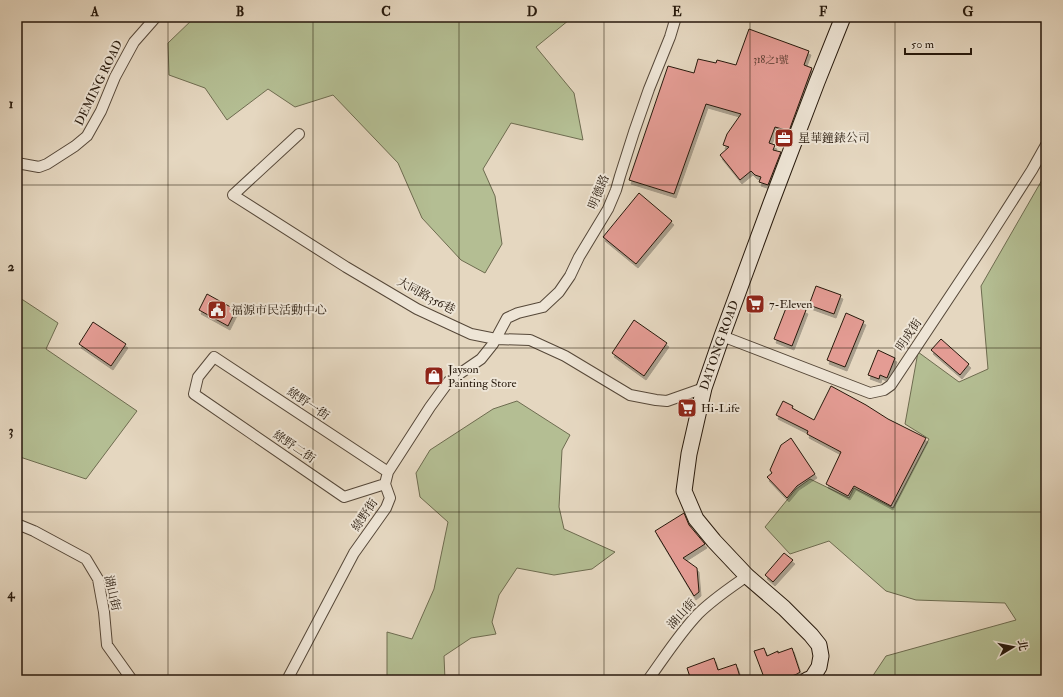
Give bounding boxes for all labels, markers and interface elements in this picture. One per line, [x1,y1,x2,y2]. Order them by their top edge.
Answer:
text: A [90,4,100,20]
text: B [236,4,244,20]
text: C [381,4,391,20]
text: D [527,4,538,20]
text: E [672,4,682,20]
text: F [819,4,828,20]
text: G [963,4,974,20]
scale bar [905,30,971,56]
text: 50 m [911,37,935,52]
street label: DEMING ROAD [72,38,126,128]
house number: 318之1號 [753,54,789,66]
text: 1 [9,96,14,112]
office icon: 星華鐘錶公司 [773,127,795,149]
place label: 星華鐘錶公司 [798,131,870,146]
street label: 明德路 [585,172,613,212]
text: 2 [8,259,15,275]
street label: 大同路356巷 [394,274,458,318]
supermarket icon: 7-Eleven [744,293,766,315]
place label: 7-Eleven [769,297,813,312]
street label: DATONG ROAD [696,298,742,392]
public building icon: 福源市民活動中心 [206,299,228,321]
place label: 福源市民活動中心 [231,303,327,318]
street label: 明成街 [893,315,926,354]
place label: Jayson Painting Store [447,362,516,391]
shop icon: Jayson Painting Store [423,365,445,387]
street label: 綠野一街 [284,384,333,424]
supermarket icon: Hi-Life [676,397,698,419]
place label: Hi-Life [701,401,740,416]
text: 3 [9,423,14,439]
street label: 綠野二街 [270,427,319,467]
street label: 綠野街 [349,495,382,534]
street label: 湖山街 [101,574,124,613]
text: 4 [6,586,15,602]
street label: 湖山街 [664,595,700,632]
north arrow [993,627,1033,667]
text: 北 [1015,639,1030,652]

